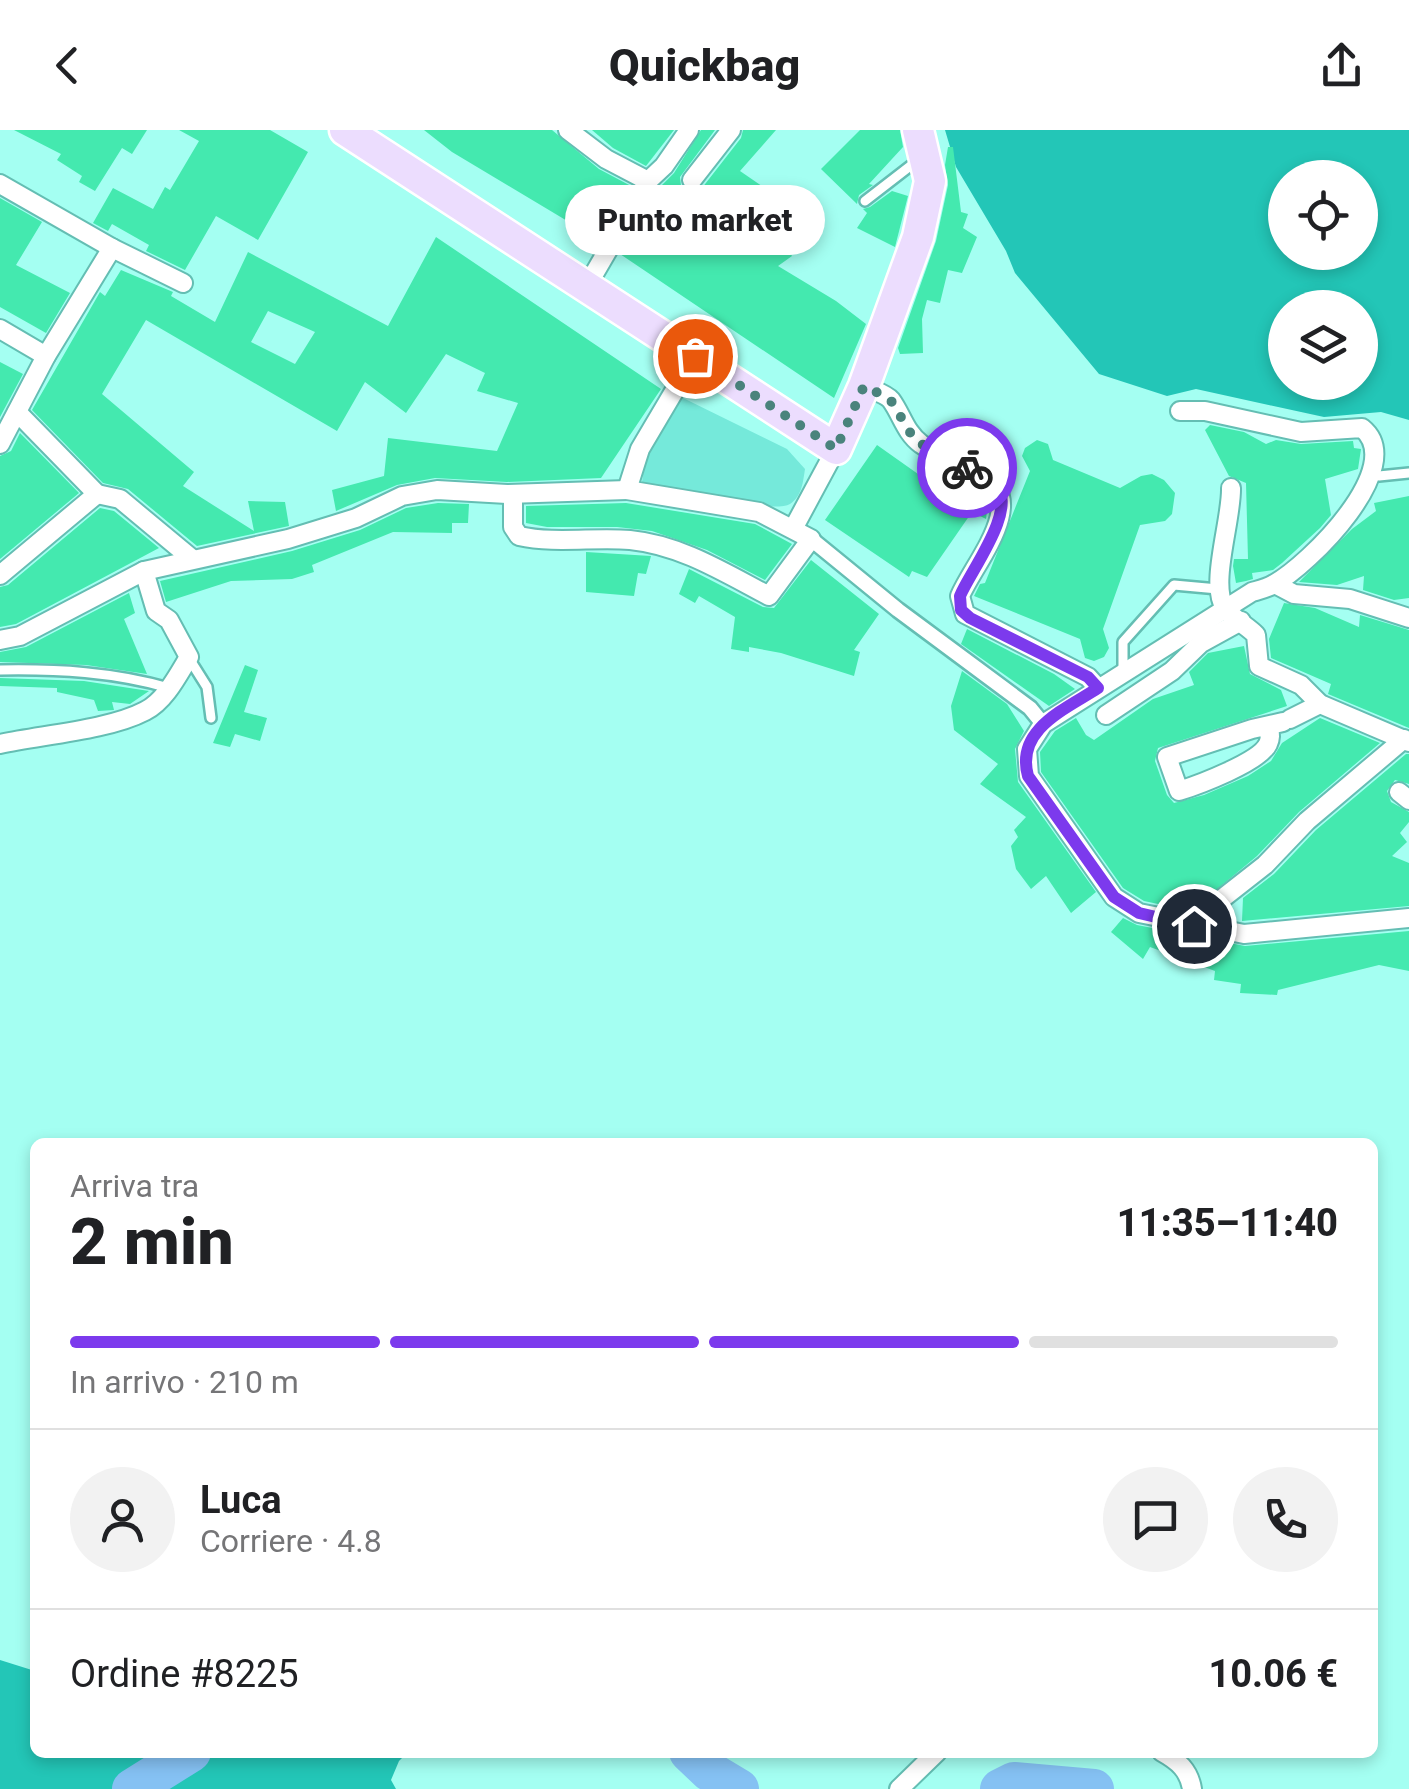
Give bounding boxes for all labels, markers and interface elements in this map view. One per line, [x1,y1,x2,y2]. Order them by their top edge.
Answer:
icon: back [40,38,95,93]
icon: share [1314,38,1369,93]
text: Quickbag [609,39,800,92]
map controls [1268,160,1378,400]
button: locate [1268,160,1378,270]
callout: Punto market [565,186,825,256]
text: Punto market [597,201,793,239]
button: layers [1268,290,1378,400]
pin [653,314,738,399]
icon: bag [668,329,723,384]
courier [917,418,1017,518]
icon: bike [940,441,995,496]
pin [1152,884,1237,969]
icon: home [1167,899,1222,954]
text: Arriva tra [70,1167,199,1205]
text: 11:35–11:40 [1117,1201,1338,1245]
text: 2 min [70,1204,234,1280]
text: In arrivo · 210 m [70,1363,299,1401]
button: person [70,1467,175,1572]
button: chat [1103,1467,1208,1572]
button: phone [1233,1467,1338,1572]
text: Luca [200,1478,282,1522]
text: Corriere · 4.8 [200,1522,382,1560]
text: Ordine #8225 [70,1652,299,1696]
text: 10.06 € [1209,1652,1338,1696]

